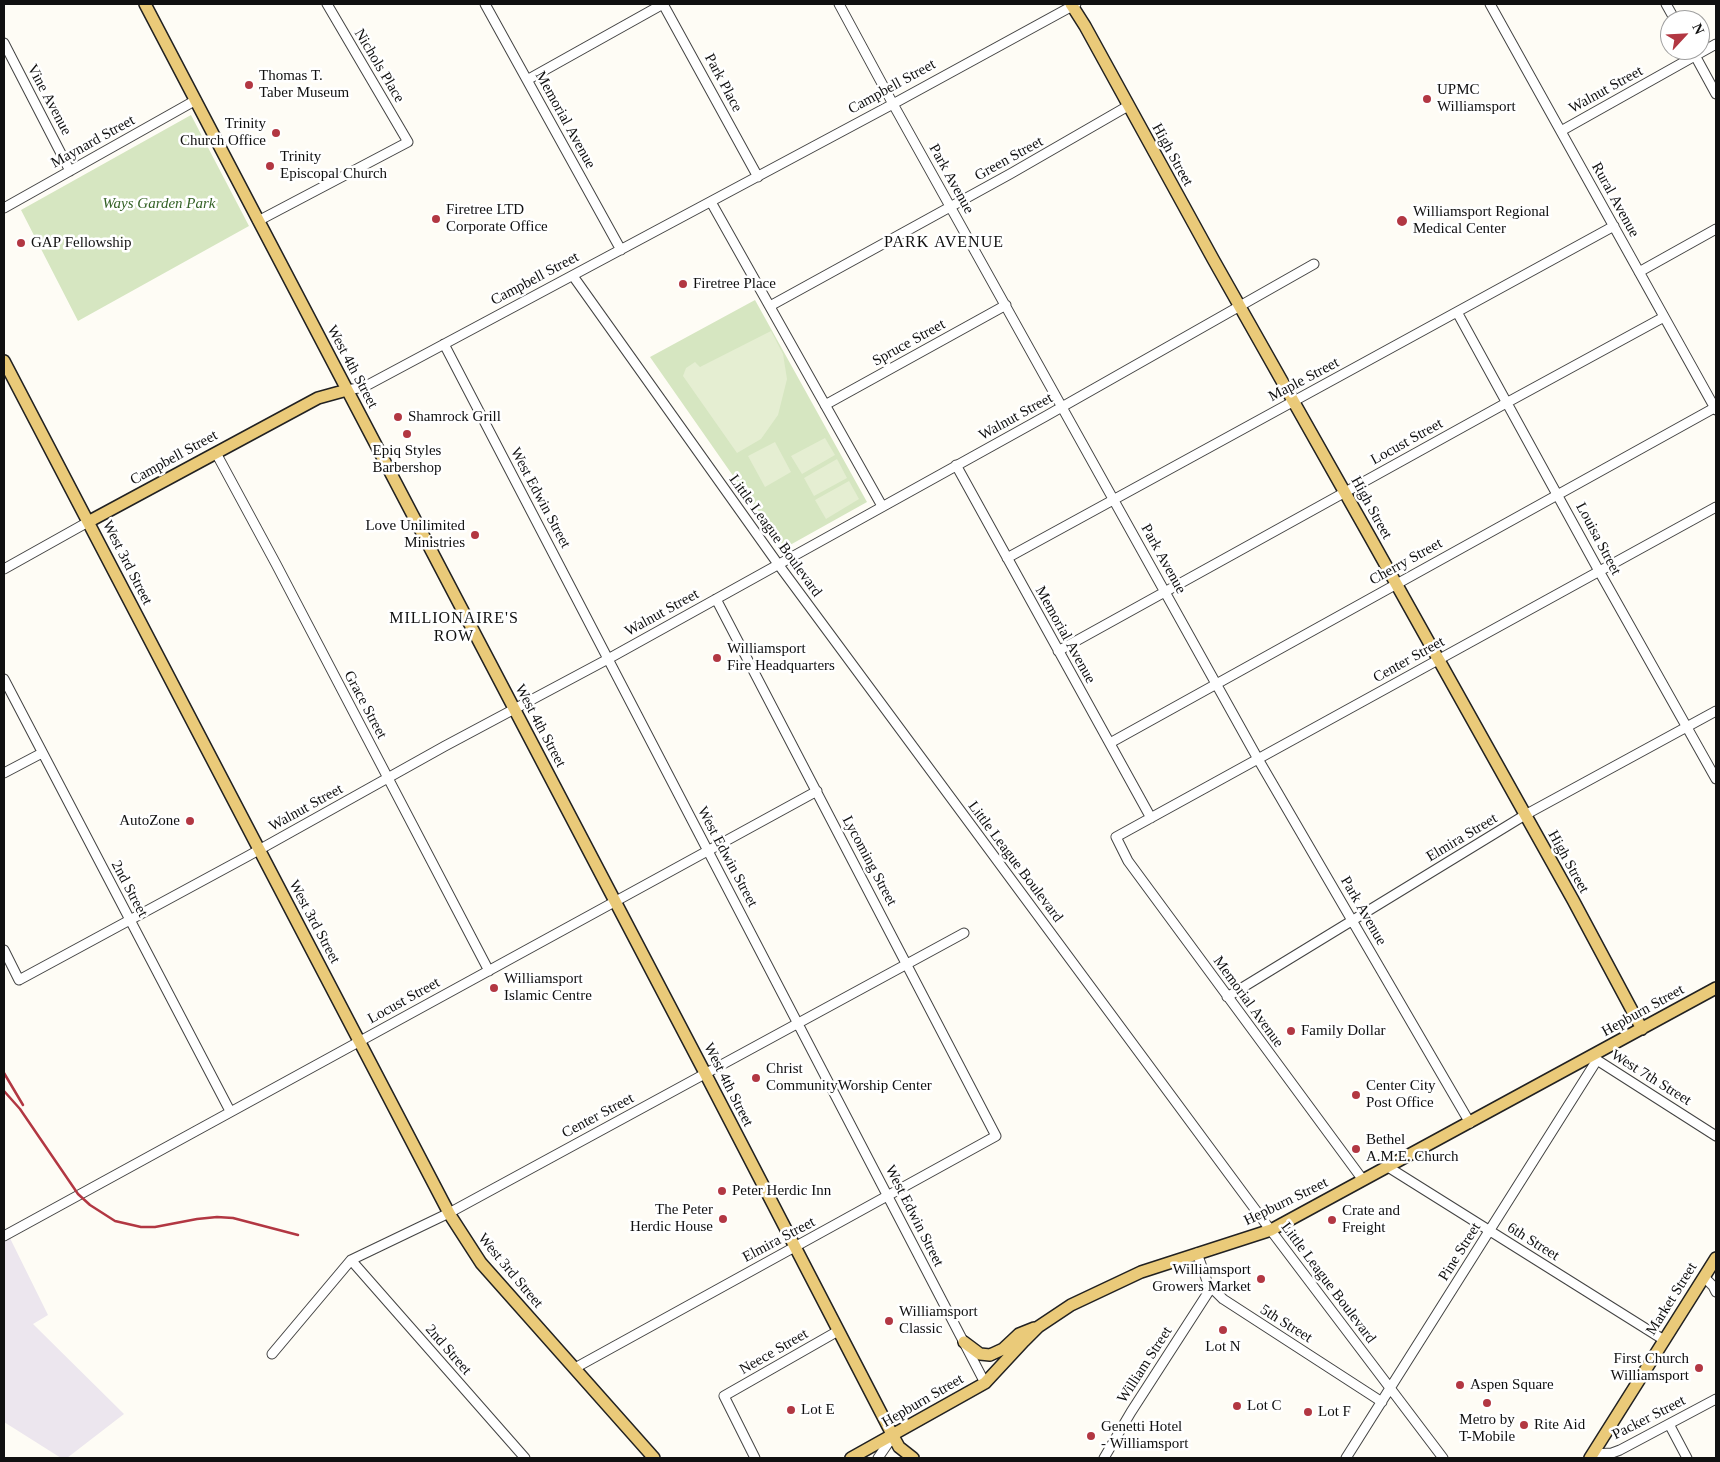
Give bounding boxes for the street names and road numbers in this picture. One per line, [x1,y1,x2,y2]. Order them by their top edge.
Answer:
street label: Nichols Place [350,26,408,106]
street label: Park Place [700,51,746,115]
street label: Campbell Street [845,56,939,118]
street label: Vine Avenue [23,62,75,138]
street label: Walnut Street [1566,62,1646,118]
street label: Memorial Avenue [531,68,599,172]
street label: Maynard Street [48,112,138,172]
street label: High Street [1147,121,1197,189]
street label: Green Street [972,133,1046,185]
street label: Park Avenue [925,141,977,217]
street label: Rural Avenue [1587,160,1643,240]
street label: Campbell Street [488,248,582,310]
street label: Spruce Street [869,316,949,370]
street label: West 4th Street [323,322,381,412]
street label: Maple Street [1266,354,1342,406]
street label: Walnut Street [976,389,1056,445]
street label: Locust Street [1368,415,1446,469]
street label: Campbell Street [127,427,221,489]
street label: West Edwin Street [506,445,574,551]
street label: Little League Boulevard [725,471,825,601]
street label: High Street [1346,474,1396,542]
street label: Louisa Street [1571,500,1625,578]
street label: West 3rd Street [98,518,156,608]
street label: Park Avenue [1137,521,1189,597]
street label: Cherry Street [1366,535,1446,589]
street label: Memorial Avenue [1031,583,1099,687]
street label: Walnut Street [622,585,702,641]
street label: Center Street [1370,633,1448,687]
street label: Grace Street [340,668,390,742]
street label: West 4th Street [511,681,569,771]
street label: Walnut Street [266,780,346,836]
street label: Little League Boulevard [964,798,1066,926]
street label: West Edwin Street [693,804,761,910]
street label: Elmira Street [1423,810,1501,866]
street label: Lycoming Street [838,813,900,909]
street label: High Street [1543,828,1593,896]
street label: 2nd Street [107,858,151,920]
street label: Park Avenue [1336,873,1390,949]
street label: West 3rd Street [284,877,344,967]
street label: Memorial Avenue [1209,953,1287,1051]
street label: Locust Street [365,974,443,1028]
street label: Hepburn Street [1599,981,1687,1041]
street label: West 4th Street [699,1040,757,1130]
street label: West 7th Street [1608,1046,1694,1110]
street label: Center Street [559,1090,637,1142]
street label: West Edwin Street [881,1162,947,1270]
street label: Hepburn Street [1241,1174,1331,1230]
street label: Elmira Street [740,1213,818,1267]
street label: Little League Boulevard [1277,1219,1379,1347]
street label: Pine Street [1435,1219,1485,1285]
street label: 6th Street [1504,1219,1562,1265]
street label: West 3rd Street [474,1230,546,1312]
street label: Market Street [1643,1259,1701,1339]
street label: 5th Street [1257,1301,1315,1347]
street label: 2nd Street [421,1321,475,1379]
street label: William Street [1114,1323,1176,1407]
street label: Neece Street [737,1325,811,1379]
street label: Hepburn Street [879,1370,967,1432]
street label: Packer Street [1609,1392,1689,1444]

